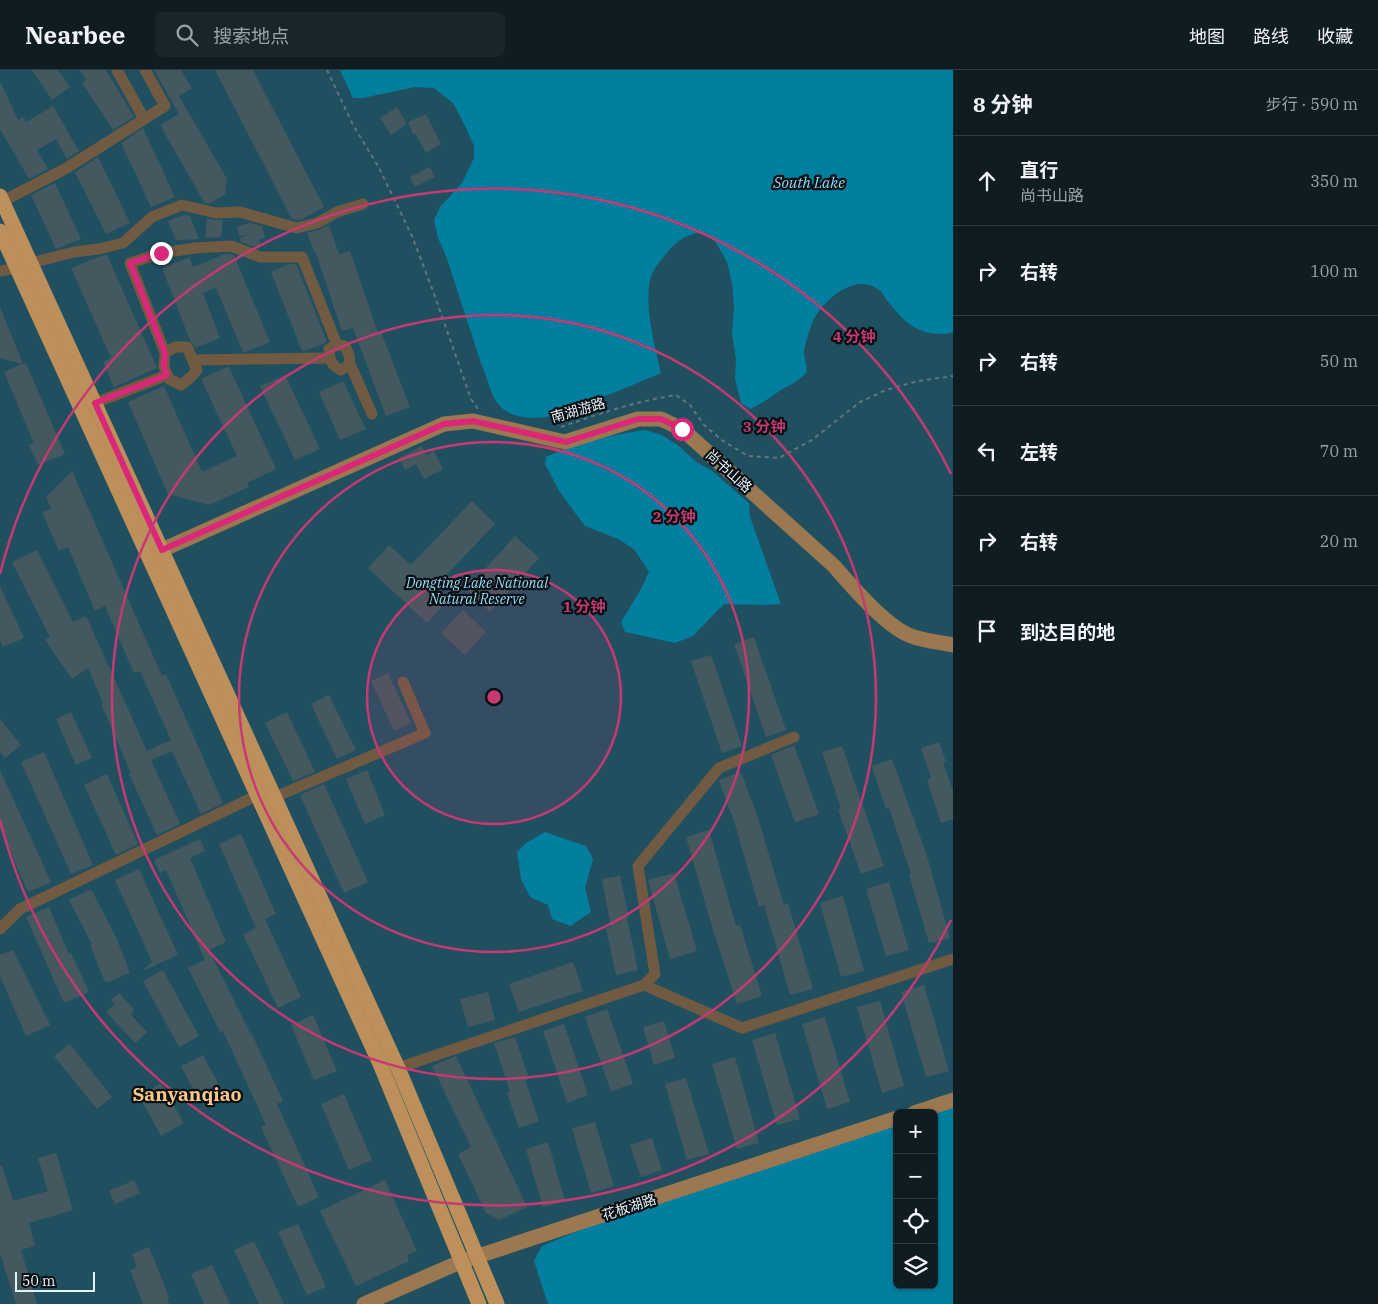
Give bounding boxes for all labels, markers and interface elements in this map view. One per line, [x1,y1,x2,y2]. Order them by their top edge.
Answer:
search box [155,12,505,57]
text: Nearbee [25,19,125,51]
icon: search [173,21,201,49]
text: 搜索地点 [213,24,289,48]
text: 地图 [1189,25,1225,48]
text: 路线 [1253,25,1289,48]
text: 收藏 [1317,25,1353,48]
text: 8 分钟 [973,90,1032,118]
text: 步行 · 590 m [1266,94,1358,114]
text: 直行 [1020,158,1058,182]
icon: ahead [973,167,1001,195]
text: 350 m [1310,171,1358,191]
water label: South Lake [772,173,845,192]
text: 尚书山路 [1020,185,1084,205]
route end [150,242,173,265]
icon: right [973,257,1001,285]
text: 右转 [1020,260,1058,284]
text: 100 m [1310,261,1358,281]
text: 4 分钟 [833,327,875,346]
icon: right [973,347,1001,375]
text: 右转 [1020,350,1058,374]
text: 50 m [1320,351,1358,371]
street label: 南湖游路 [549,394,607,426]
text: 3 分钟 [743,417,785,436]
route start [671,418,694,441]
icon: left [973,437,1001,465]
text: 左转 [1020,440,1058,464]
text: 70 m [1320,441,1358,461]
street label: 尚书山路 [702,446,756,496]
text: 2 分钟 [653,507,695,526]
icon: right [973,527,1001,555]
text: 右转 [1020,530,1058,554]
text: 20 m [1320,531,1358,551]
park label: Dongting Lake National Natural Reserve [405,574,549,608]
text: 1 分钟 [563,597,605,616]
icon: arrive [973,617,1001,645]
text: 到达目的地 [1020,620,1115,644]
centre of rings [485,688,503,706]
district label: Sanyanqiao [132,1082,242,1106]
map controls [893,1109,938,1289]
button: + [893,1109,938,1154]
button: − [893,1154,938,1199]
street label: 花板湖路 [600,1190,658,1224]
button: locate [893,1199,938,1244]
button: layers [893,1244,938,1289]
scale bar [15,1269,95,1292]
text: 50 m [22,1272,55,1290]

